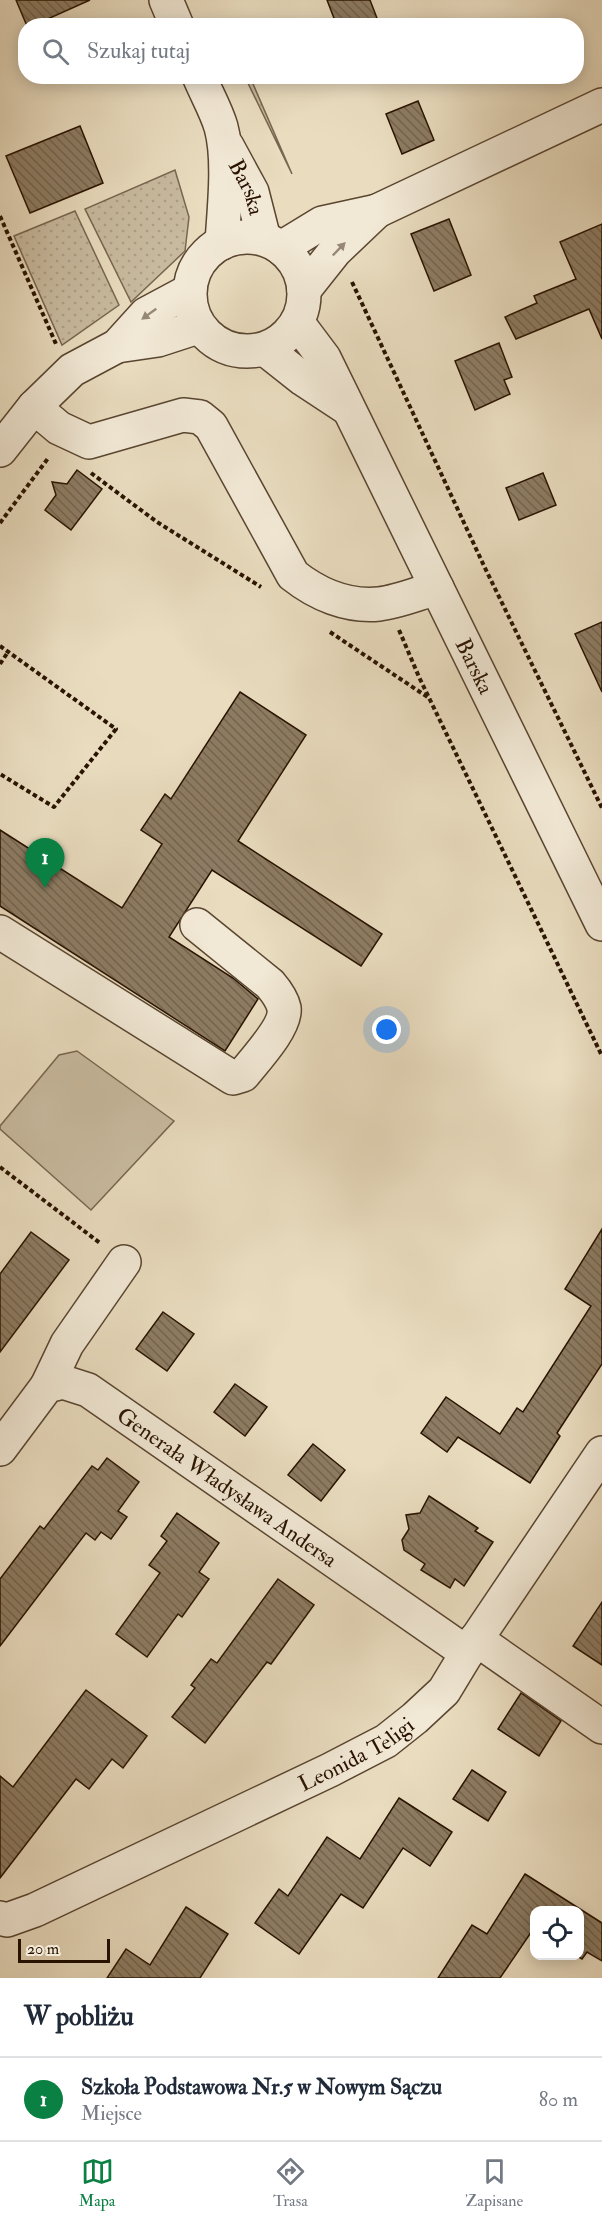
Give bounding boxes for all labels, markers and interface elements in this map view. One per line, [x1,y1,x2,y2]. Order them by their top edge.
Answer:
search box [18,18,584,84]
icon: search [39,35,72,68]
text: Szukaj tutaj [87,37,190,65]
street label: Barska [222,154,271,219]
one-way arrow [331,242,345,256]
one-way arrow [141,308,157,320]
street label: Barska [449,634,500,700]
pin: 1 [26,838,64,888]
your location [372,1015,401,1044]
street label: Generała Władysława Andersa [111,1401,343,1574]
street label: Leonida Teligi [294,1711,420,1798]
map controls [530,1906,584,1960]
button: locate [530,1906,584,1960]
scale bar [18,1936,110,1964]
text: 20 m [27,1939,59,1959]
text: W pobliżu [24,2001,134,2033]
text: Szkoła Podstawowa Nr.5 w Nowym Sączu [81,2073,442,2101]
text: 1 [40,2087,47,2112]
text: 80 m [539,2087,578,2112]
text: Miejsce [81,2101,142,2126]
tab: Mapa [79,2155,115,2211]
tab: Trasa [273,2155,308,2211]
tab: Zapisane [465,2155,523,2211]

